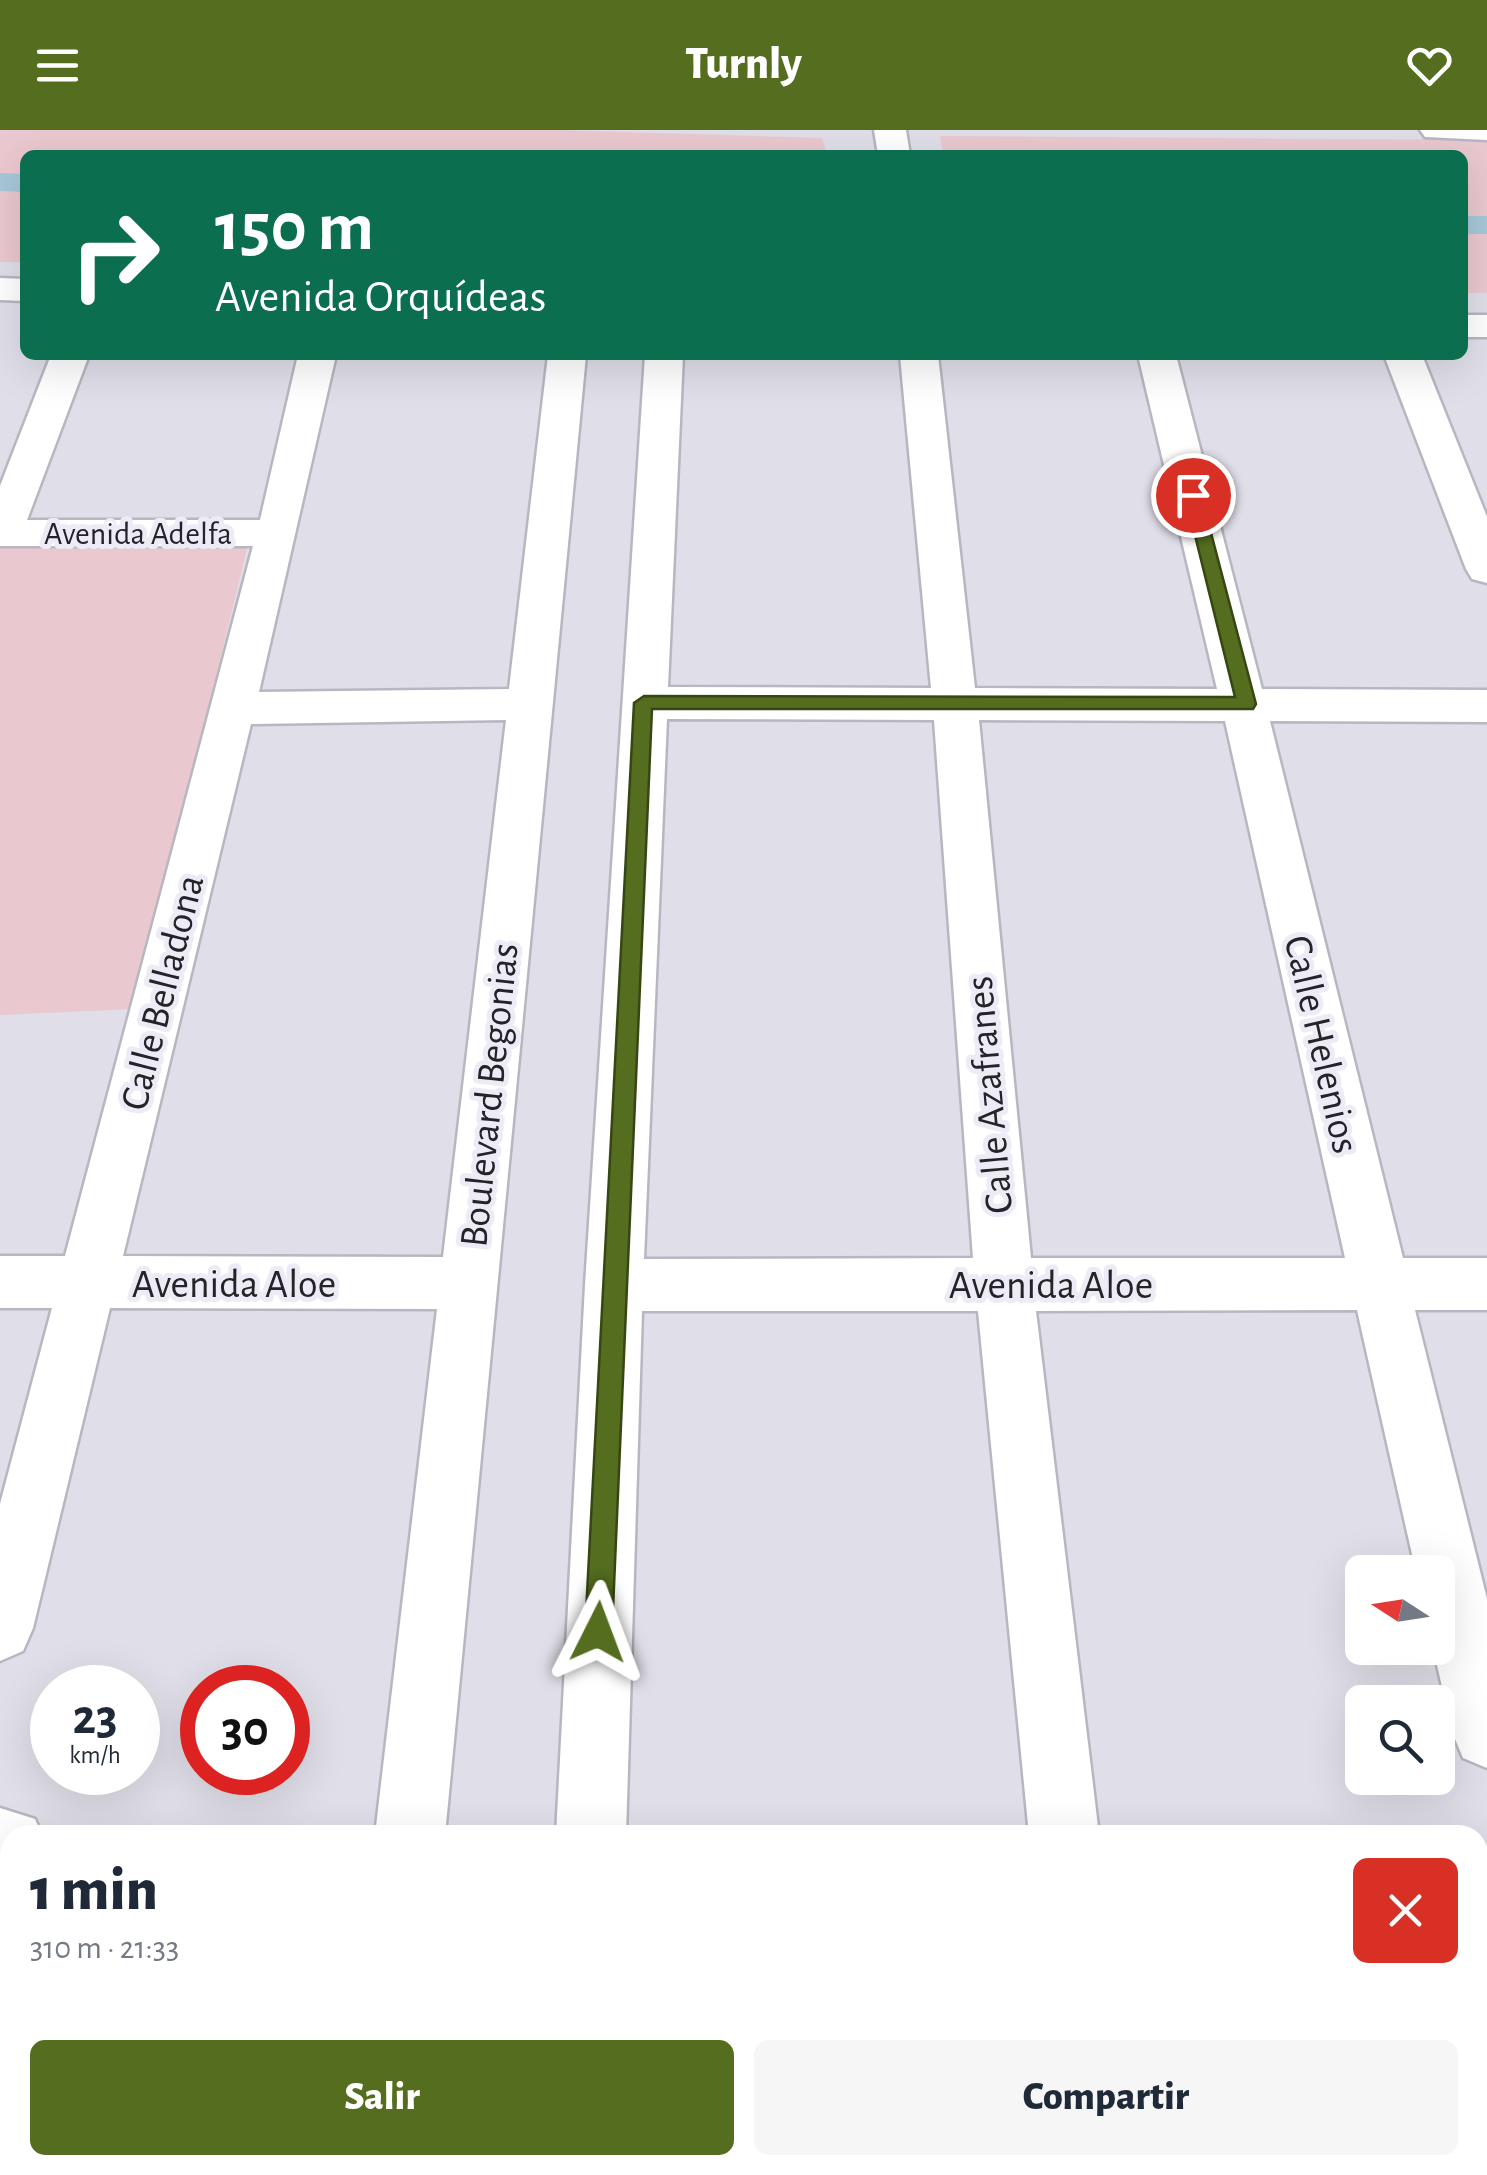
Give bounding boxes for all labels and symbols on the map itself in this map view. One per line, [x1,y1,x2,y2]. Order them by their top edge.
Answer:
pin [1151,453,1236,538]
street label: Avenida Adelfa [44,518,232,550]
street label: Calle Belladona [114,871,211,1114]
street label: Calle Helenios [1277,932,1366,1157]
street label: Boulevard Begonias [454,941,526,1249]
street label: Calle Azafranes [960,974,1020,1215]
street label: Avenida Aloe [132,1265,336,1305]
street label: Avenida Aloe [949,1266,1153,1306]
north arrow [1345,1555,1455,1665]
position arrow [546,1580,650,1684]
speed limit sign: 30 [180,1665,310,1795]

